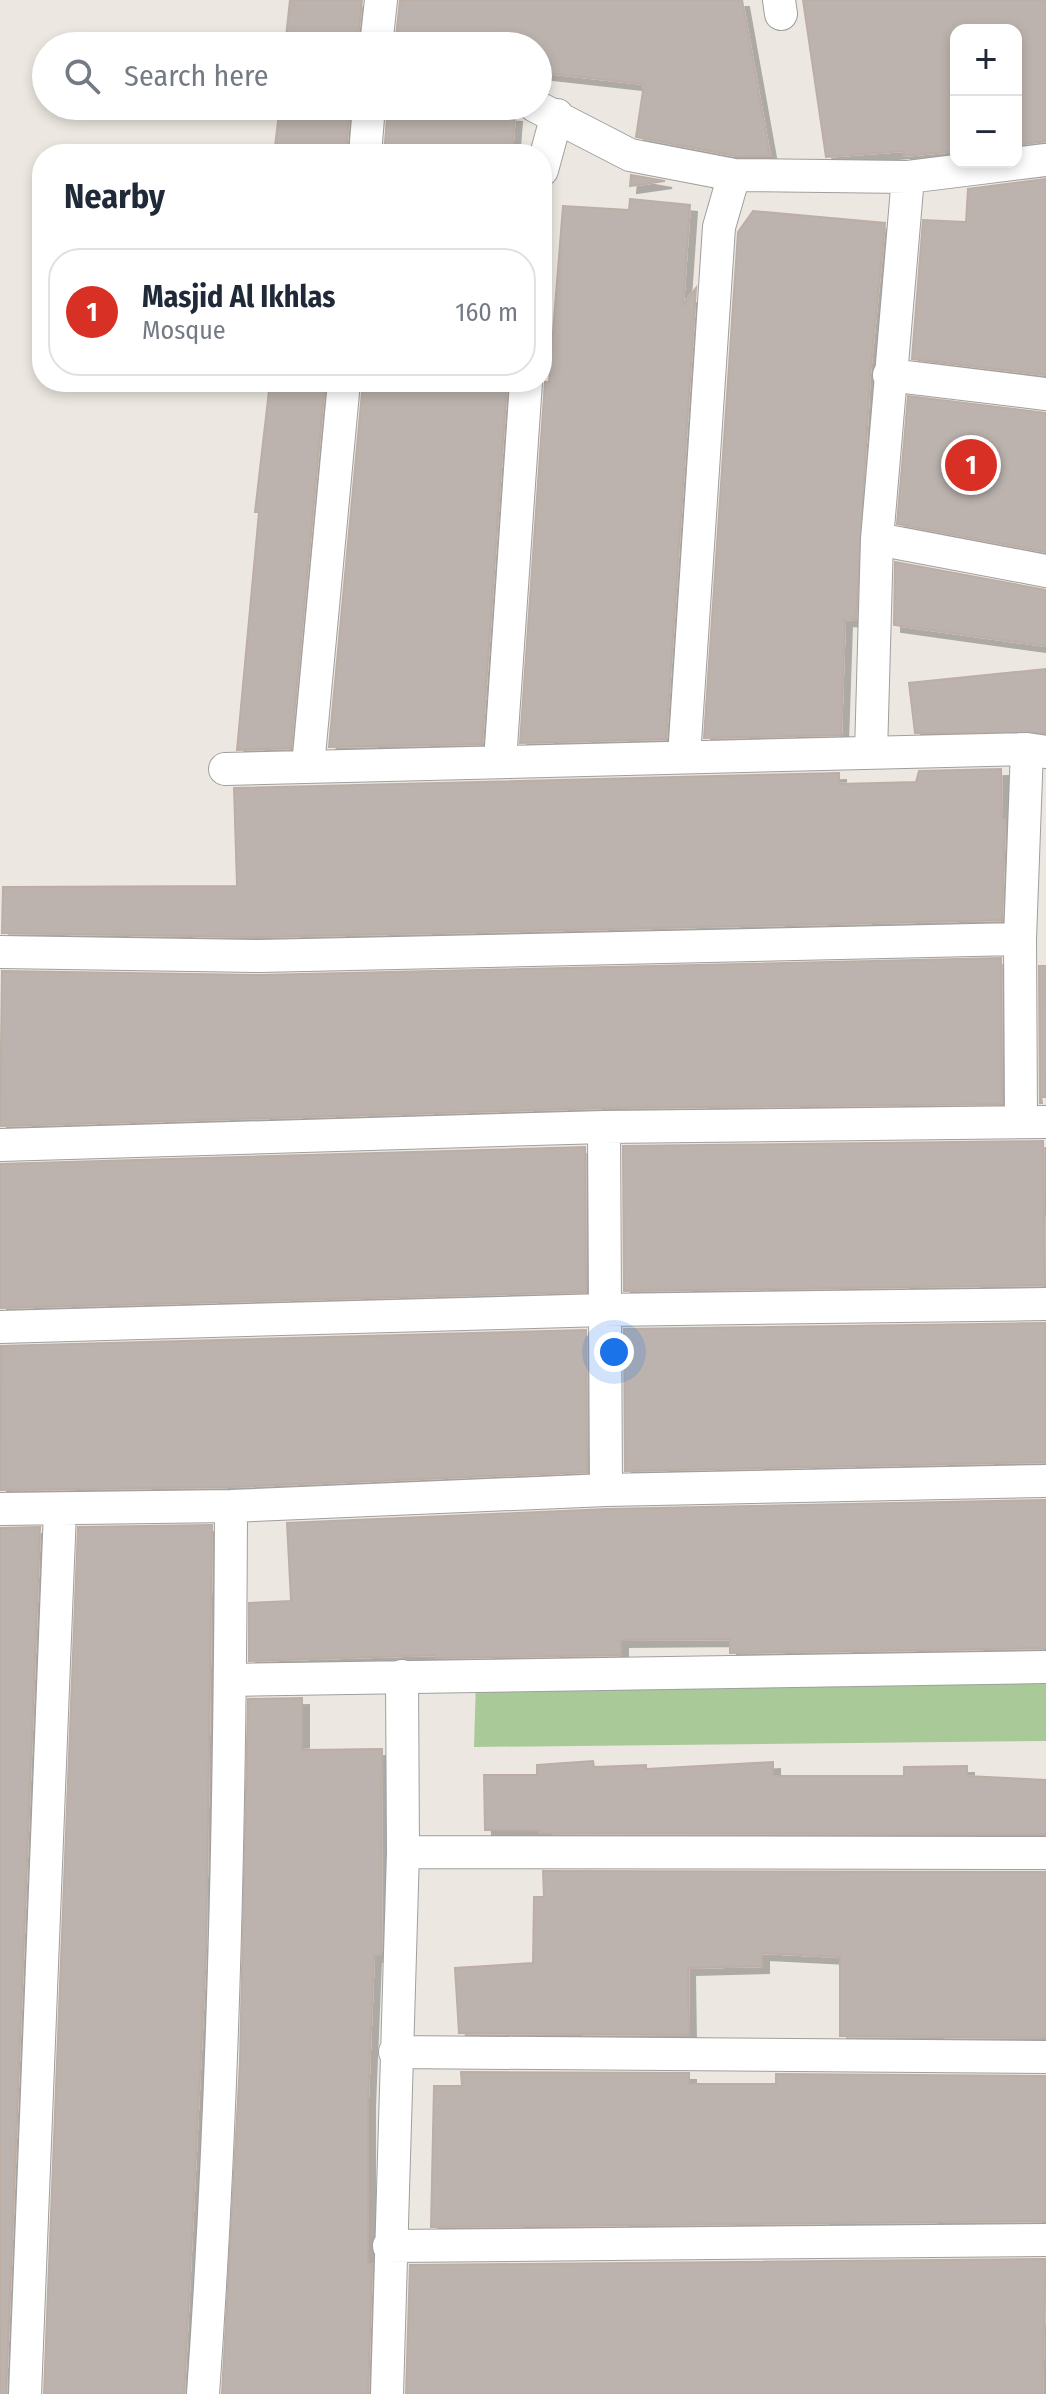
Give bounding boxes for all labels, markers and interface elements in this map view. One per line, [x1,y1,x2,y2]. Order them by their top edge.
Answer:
map controls [950,24,1022,168]
button: + [950,24,1022,96]
search box [32,32,552,120]
icon: search [60,54,104,98]
text: Search here [124,58,269,94]
button: − [950,96,1022,168]
text: Nearby [64,176,165,217]
text: Masjid Al Ikhlas [142,279,335,315]
text: 1 [87,297,98,328]
text: 160 m [455,297,518,328]
text: Mosque [142,315,226,346]
pin: 1 [945,435,997,495]
your location [594,1332,634,1372]

